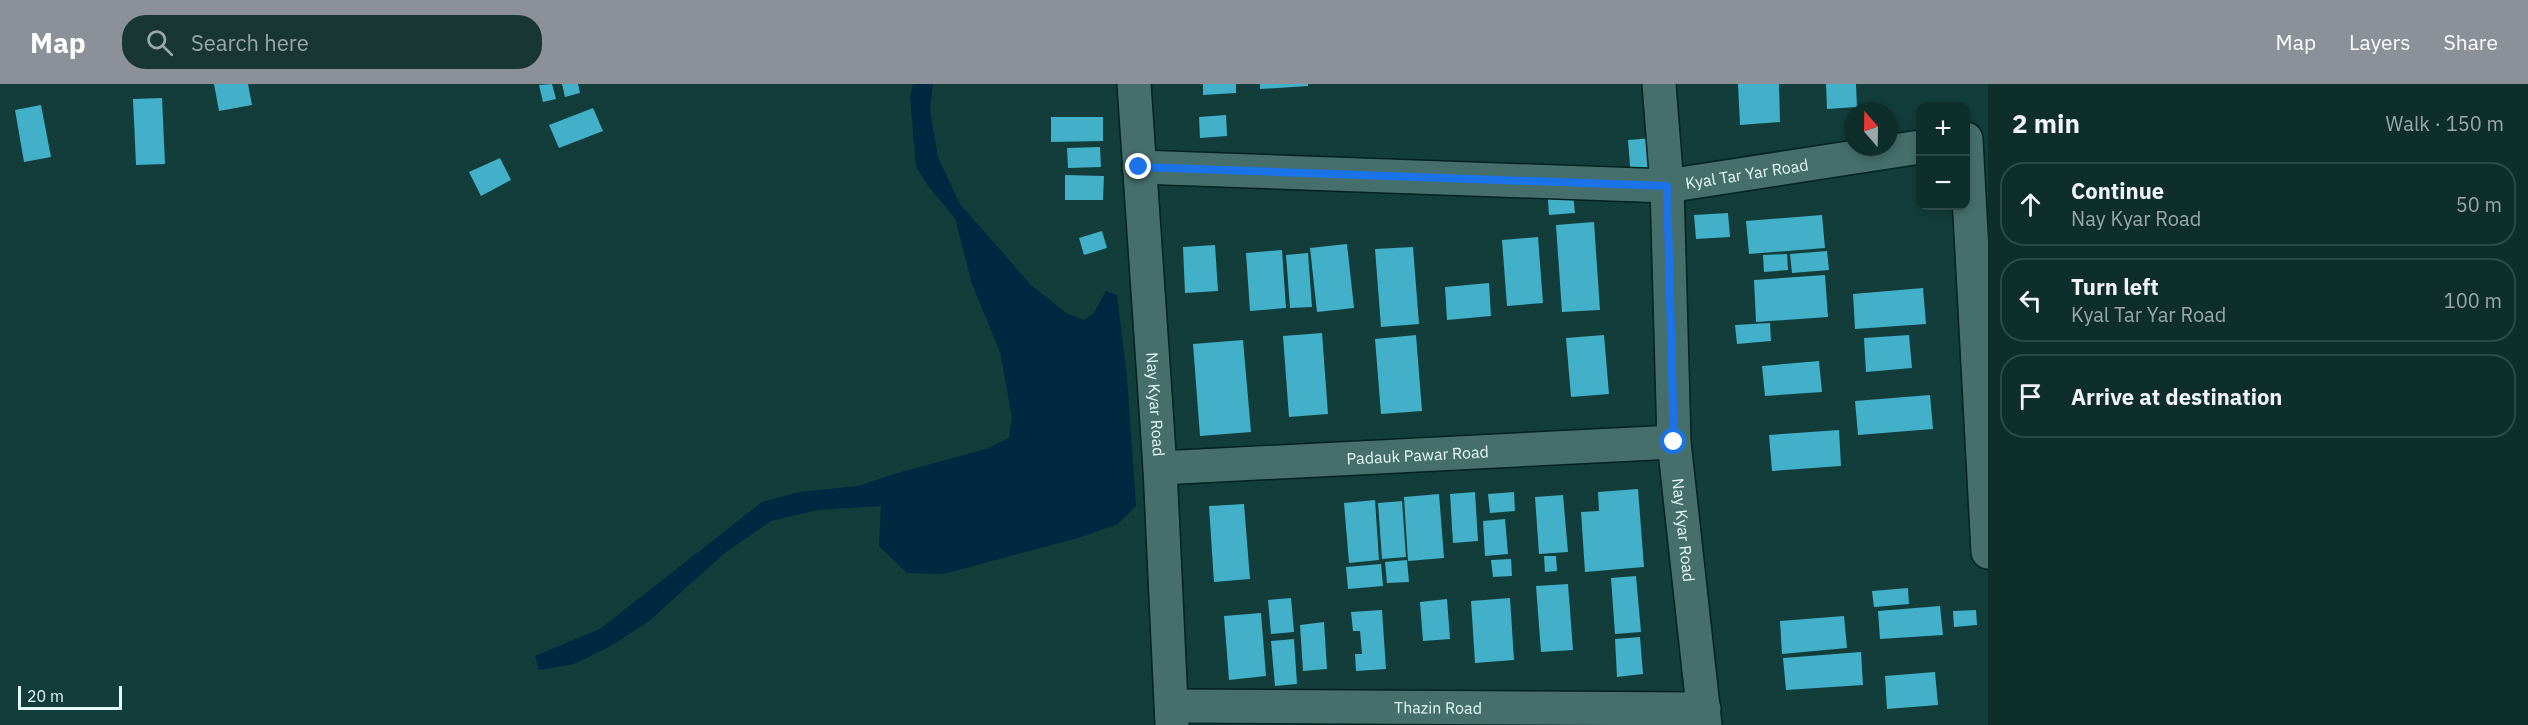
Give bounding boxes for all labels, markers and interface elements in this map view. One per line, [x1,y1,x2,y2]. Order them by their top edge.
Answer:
search box [122,15,542,69]
text: Map [30,24,86,61]
icon: search [143,26,176,59]
text: Search here [191,28,309,57]
text: Map [2276,28,2316,56]
text: Layers [2349,28,2411,56]
text: Share [2444,28,2498,56]
north arrow [1844,102,1898,156]
map controls [1916,102,1970,210]
button: + [1916,102,1970,156]
text: 2 min [2012,106,2080,140]
text: Walk · 150 m [2386,110,2504,137]
route end [1125,153,1151,179]
street label: Kyal Tar Yar Road [1684,154,1810,193]
button: − [1916,156,1970,210]
text: Continue [2071,176,2164,205]
icon: ahead [2014,188,2047,221]
text: 50 m [2456,191,2502,218]
text: Nay Kyar Road [2071,205,2201,232]
text: Turn left [2071,272,2159,301]
icon: left [2014,284,2047,317]
text: 100 m [2444,287,2502,314]
text: Kyal Tar Yar Road [2071,301,2226,328]
street label: Nay Kyar Road [1142,352,1169,457]
icon: arrive [2014,380,2047,413]
text: Arrive at destination [2071,382,2282,411]
route start [1660,428,1686,454]
street label: Padauk Pawar Road [1346,441,1489,469]
street label: Nay Kyar Road [1668,477,1699,583]
scale bar [18,683,122,710]
text: 20 m [27,686,64,706]
street label: Thazin Road [1394,697,1482,718]

